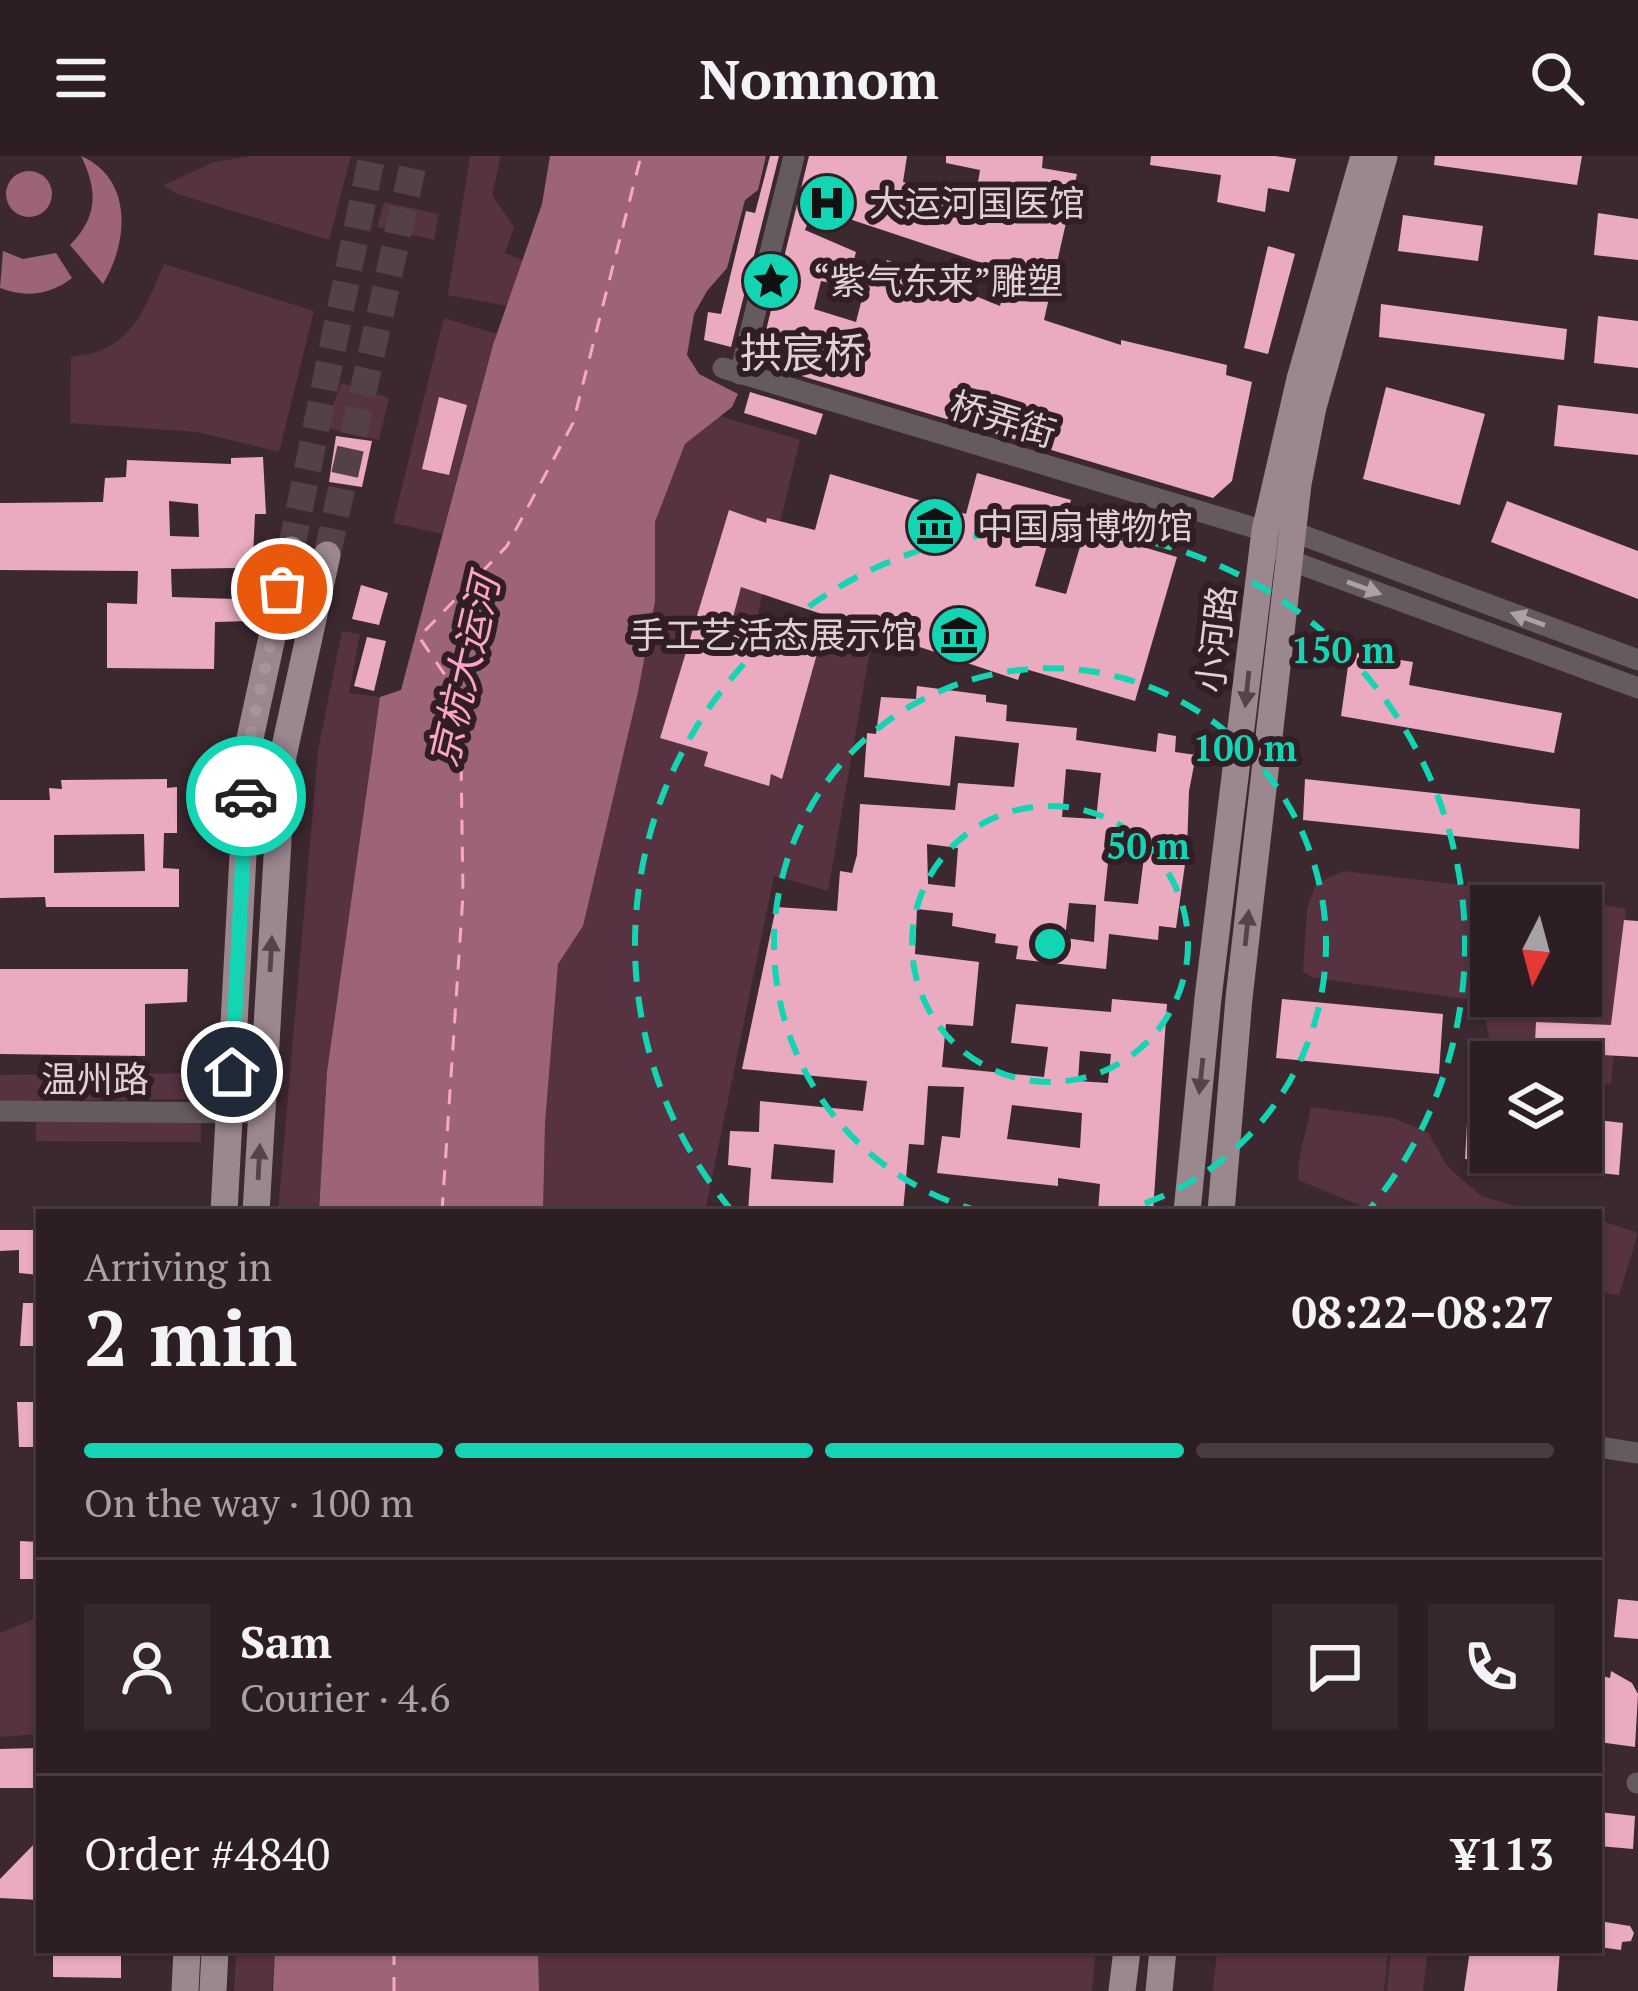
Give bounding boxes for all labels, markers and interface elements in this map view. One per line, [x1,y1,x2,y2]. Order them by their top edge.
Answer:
text: Nomnom [699,43,939,114]
icon: menu [48,45,114,111]
icon: search [1524,45,1590,111]
hospital icon: 大运河国医馆 [796,172,858,234]
place label: 大运河国医馆 [869,179,1085,226]
place icon: “紫气东来”雕塑 [740,250,802,312]
place label: “紫气东来”雕塑 [813,257,1063,304]
district label: 拱宸桥 [740,324,866,380]
street label: 桥弄街 [945,380,1062,457]
museum icon: 中国扇博物馆 [904,495,966,557]
place label: 中国扇博物馆 [977,502,1193,549]
pin [231,538,333,640]
icon: bag [249,556,315,622]
water label: 京杭大运河 [416,563,512,772]
one-way arrow [1346,579,1382,598]
street label: 小河路 [1186,582,1245,695]
museum icon: 手工艺活态展示馆 [928,604,990,666]
one-way arrow [1510,609,1546,627]
place label: 手工艺活态展示馆 [629,611,917,658]
text: 150 m [1291,626,1395,673]
one-way arrow [1237,671,1256,708]
text: 100 m [1193,724,1297,771]
courier [186,736,306,856]
icon: car [213,763,279,829]
text: 50 m [1106,822,1190,869]
north arrow [1470,885,1602,1017]
map controls [1470,885,1602,1173]
one-way arrow [1238,909,1257,946]
centre of rings [1029,923,1071,965]
one-way arrow [262,934,281,972]
pin [181,1021,283,1123]
icon: home [199,1039,265,1105]
button: layers [1470,1041,1602,1173]
street label: 温州路 [41,1055,149,1102]
one-way arrow [1191,1058,1210,1095]
one-way arrow [249,1143,268,1180]
text: Arriving in [84,1240,272,1292]
text: 08:22–08:27 [1292,1281,1554,1341]
text: 2 min [84,1285,297,1388]
text: On the way · 100 m [84,1476,414,1528]
button: person [84,1604,210,1730]
button: chat [1272,1604,1398,1730]
button: phone [1428,1604,1554,1730]
text: Sam [240,1611,332,1671]
text: Courier · 4.6 [240,1671,450,1723]
text: Order #4840 [84,1823,330,1883]
text: ¥113 [1452,1823,1554,1883]

